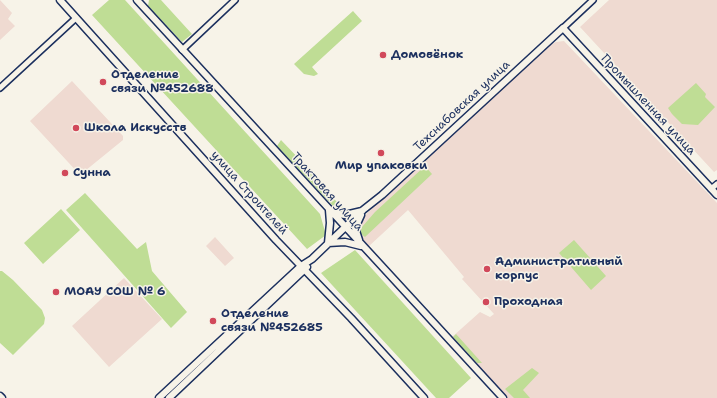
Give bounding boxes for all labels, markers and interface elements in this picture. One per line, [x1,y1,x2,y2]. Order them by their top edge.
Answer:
place label: Домовёнок [391,48,463,62]
marker: Домовёнок [378,50,388,60]
street label: Промышленная улица [598,52,698,158]
street label: Техснабовская улица [411,58,513,154]
place label: Отделение связи №452688 [111,68,214,96]
marker: Отделение связи №452688 [98,77,108,87]
place label: Школа Искусств [84,121,186,135]
marker: Школа Искусств [71,123,81,133]
street label: улица Строителей [208,148,290,238]
marker: Мир упаковки [376,148,386,158]
street label: Трактовая улица [288,150,366,234]
place label: Мир упаковки [335,159,427,173]
place label: Сунна [73,166,111,180]
marker: Сунна [60,168,70,178]
place label: Административный корпус [495,255,623,283]
marker: Административный корпус [482,264,492,274]
place label: МОАУ СОШ № 6 [64,285,165,299]
marker: МОАУ СОШ № 6 [51,287,61,297]
place label: Проходная [494,295,563,309]
marker: Проходная [481,297,491,307]
place label: Отделение связи №452685 [221,307,323,335]
marker: Отделение связи №452685 [208,316,218,326]

